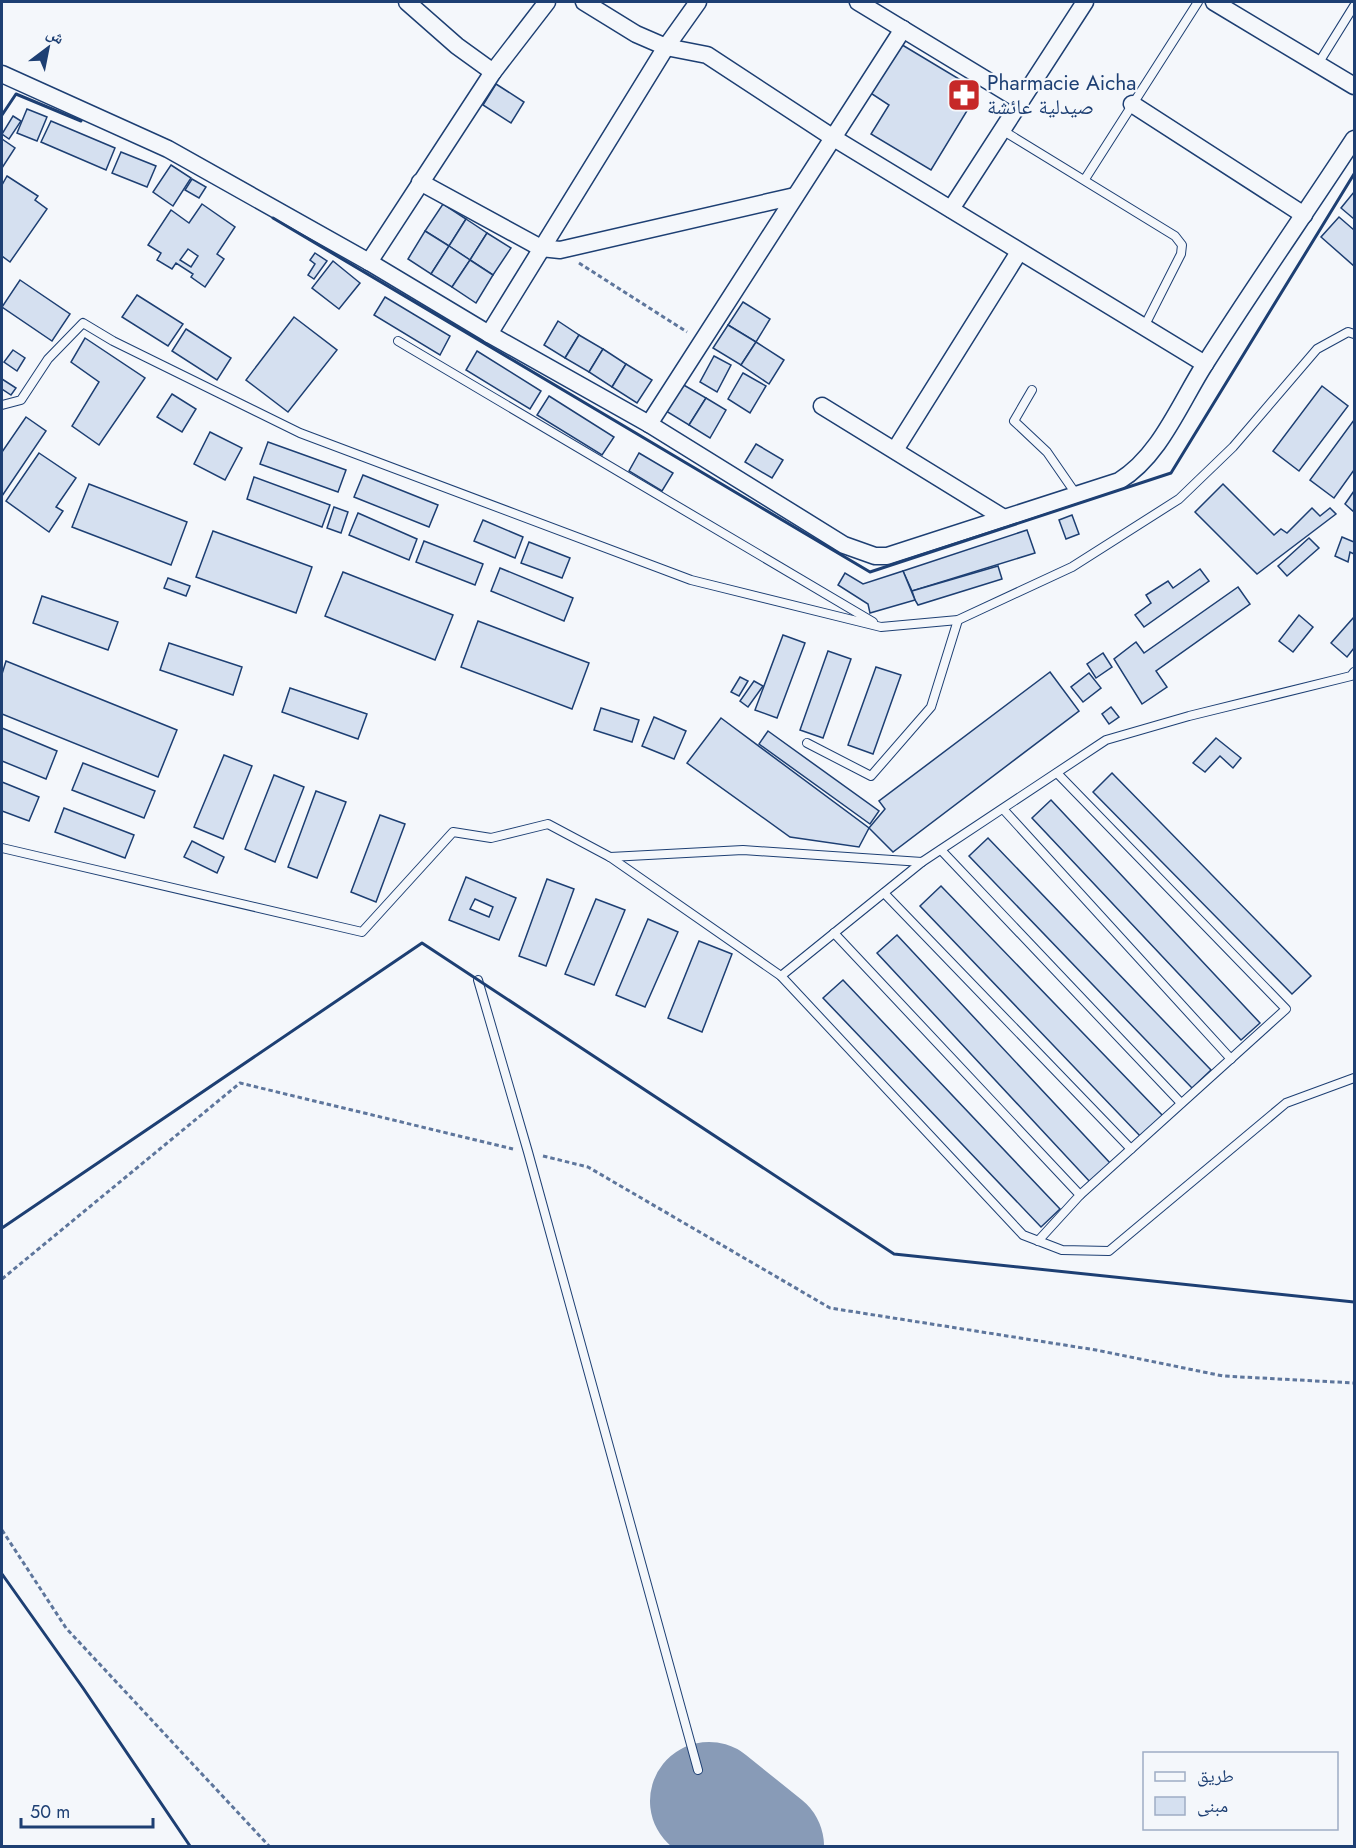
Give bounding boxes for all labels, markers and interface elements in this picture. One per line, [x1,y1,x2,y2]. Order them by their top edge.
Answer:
north arrow [18,18,78,78]
text: ش [42,21,69,50]
place label: Pharmacie Aicha صيدلية عائشة [987,68,1136,122]
pharmacy icon: Pharmacie Aicha صيدلية عائشة [946,77,982,113]
legend [1143,1752,1338,1830]
text: طريق [1197,1763,1234,1789]
scale bar [21,1791,153,1829]
text: مبنى [1197,1793,1228,1819]
text: 50 m [30,1799,70,1825]

